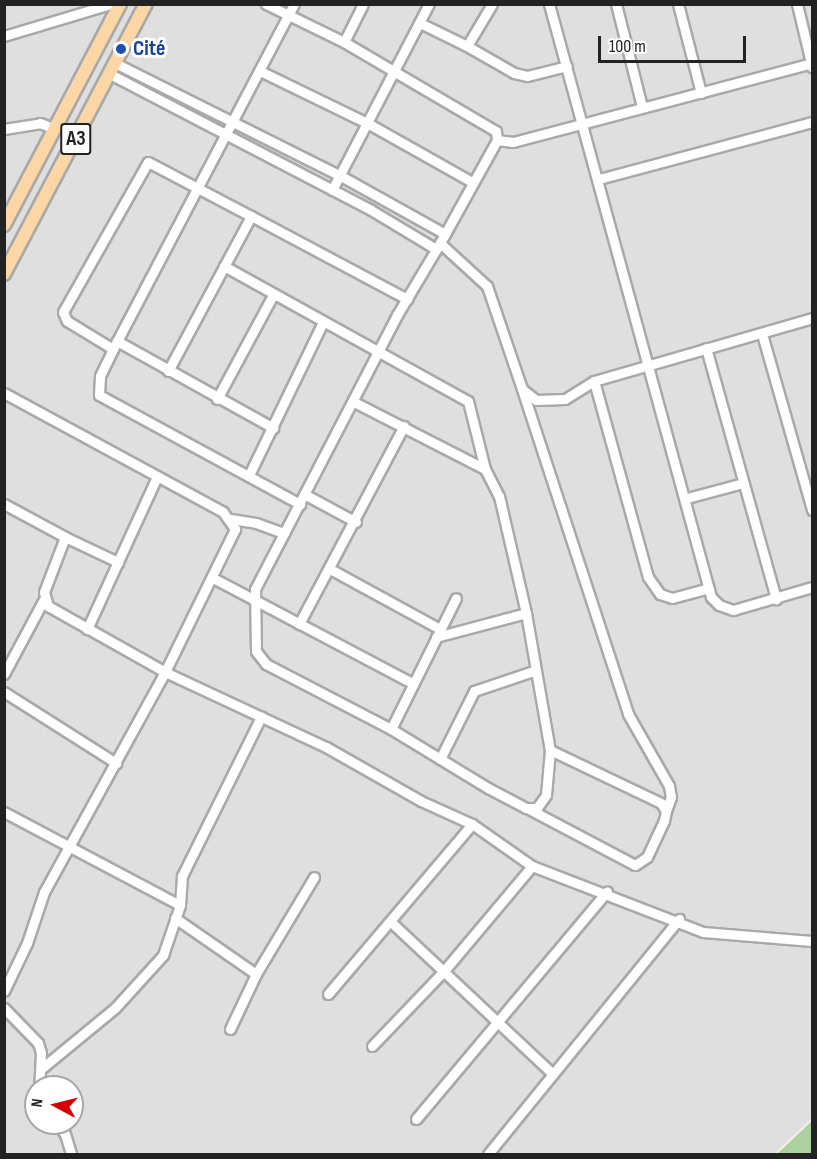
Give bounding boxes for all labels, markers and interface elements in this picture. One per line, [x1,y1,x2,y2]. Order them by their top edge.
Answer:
scale bar [601,24,750,62]
place label: Cité [133,36,165,62]
text: 100 m [609,36,646,57]
marker: Cité [114,42,128,56]
road number: A3 [60,121,92,157]
north arrow [24,1075,84,1135]
text: N [28,1098,48,1108]

